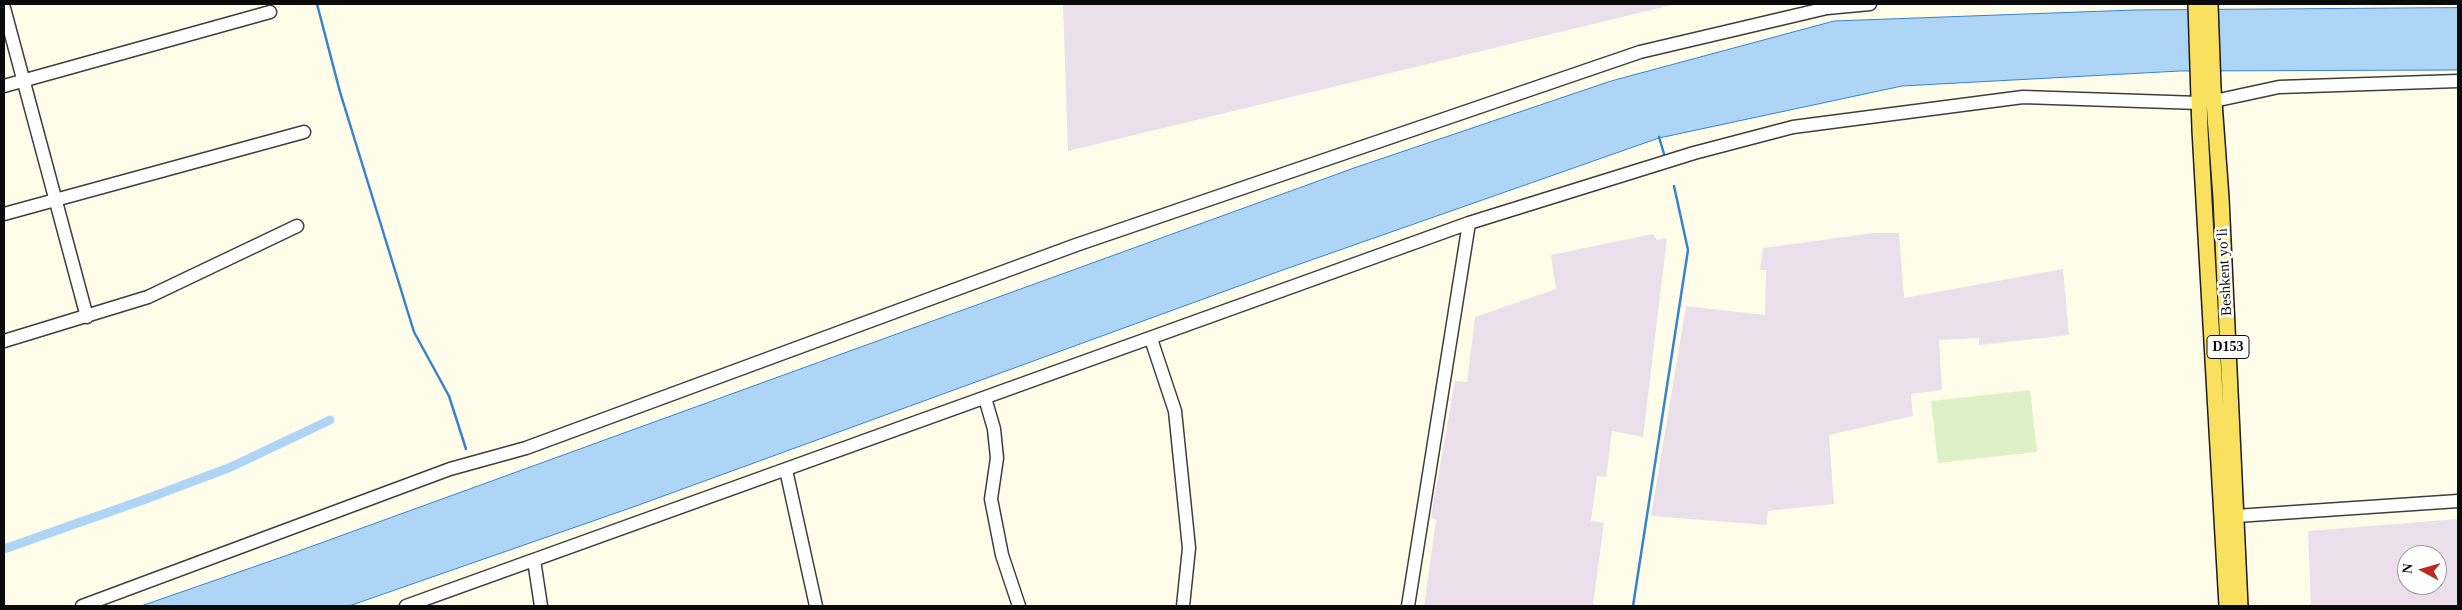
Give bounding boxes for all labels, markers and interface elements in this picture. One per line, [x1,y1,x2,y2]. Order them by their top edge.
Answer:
street label: Beshkent yoʻli [2214,228,2236,316]
road number: D153 [2207,336,2249,358]
north arrow [2397,545,2447,595]
text: N [2400,563,2416,574]

